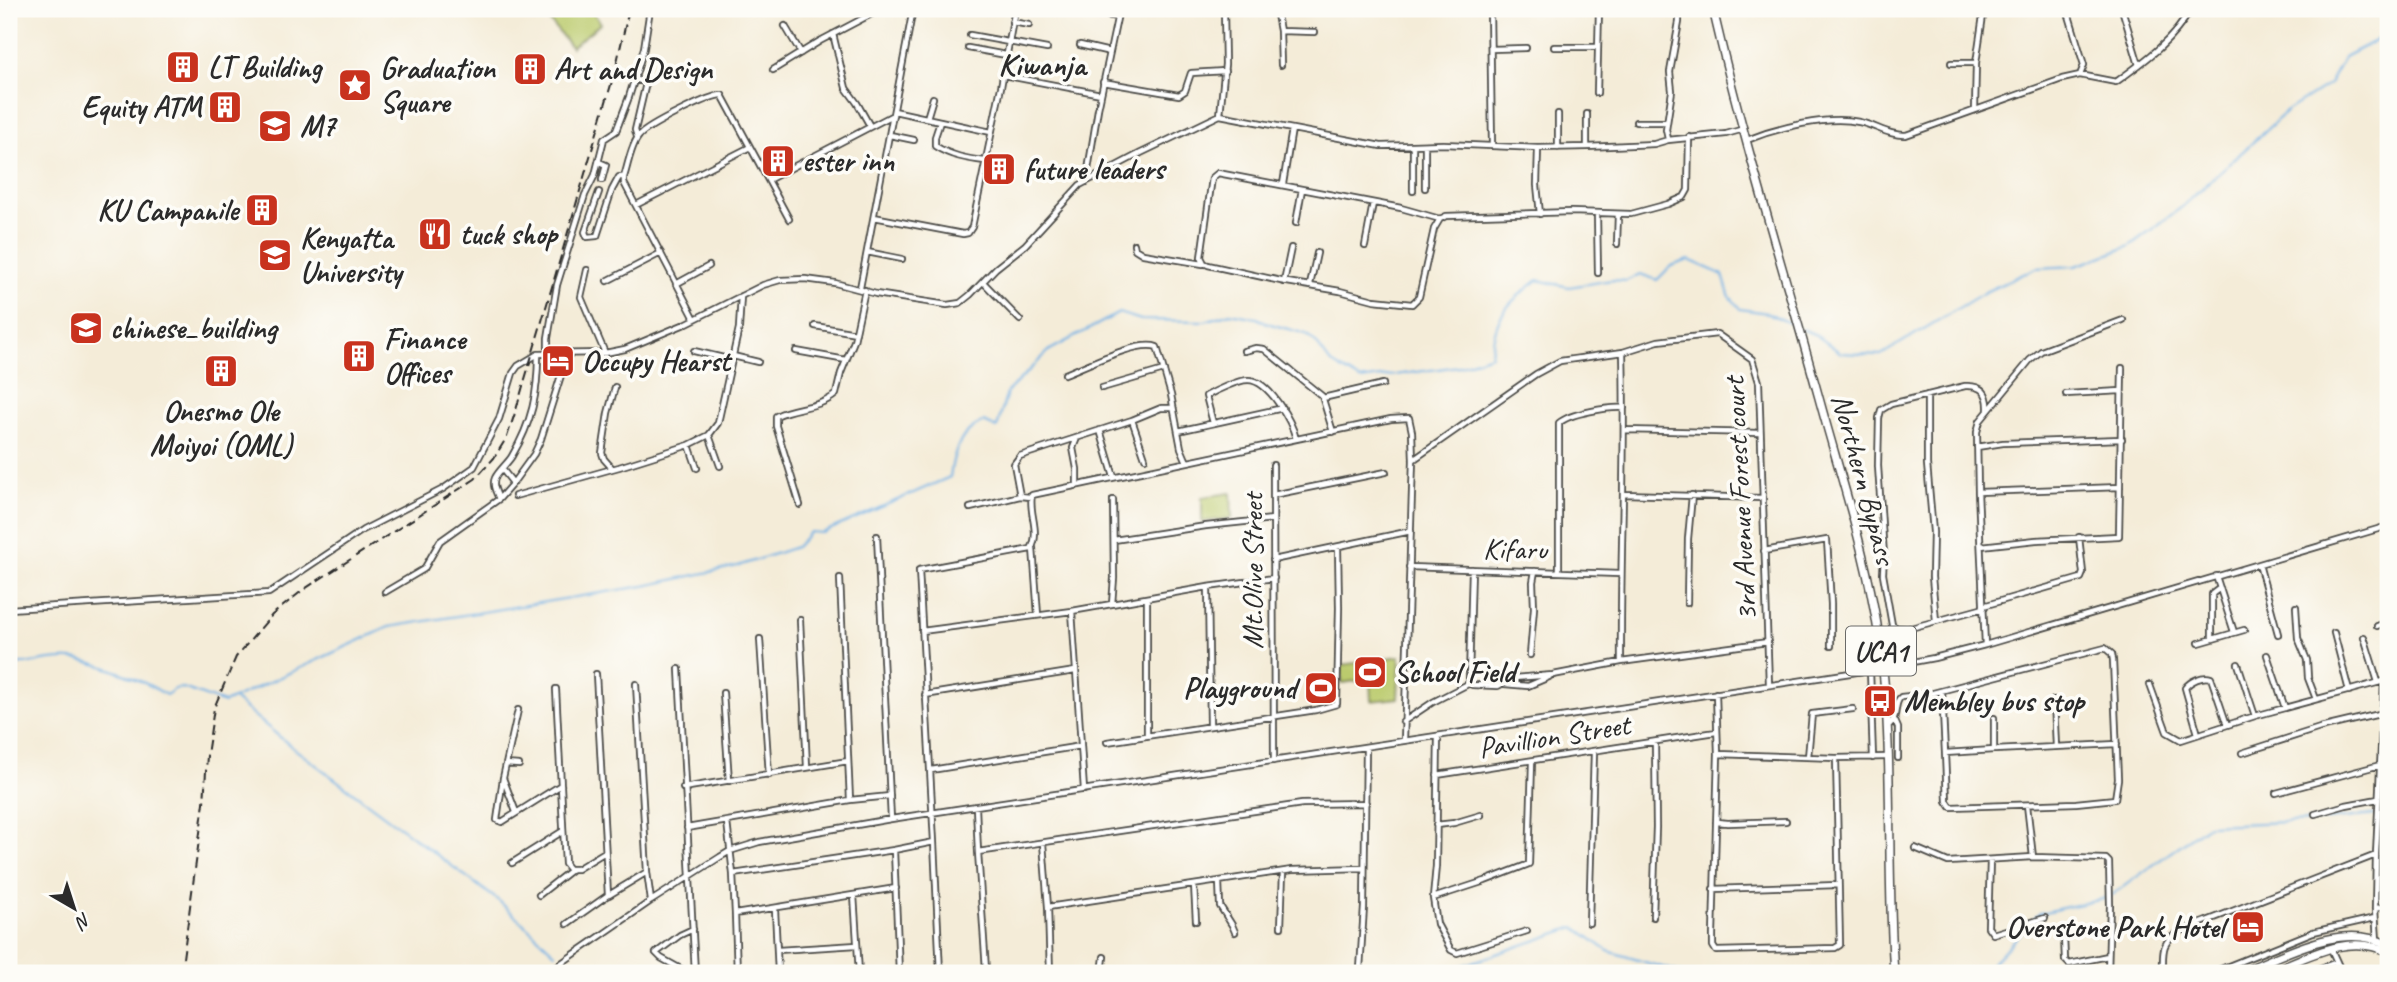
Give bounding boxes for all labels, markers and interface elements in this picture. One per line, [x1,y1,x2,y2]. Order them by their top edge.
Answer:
district label: Kiwanja [998,44,1088,85]
building icon: LT Building [164,48,202,86]
place label: LT Building [208,48,323,86]
place label: Graduation Square [380,49,496,121]
building icon: Art and Design [511,50,549,88]
place label: Art and Design [554,50,713,88]
place icon: Graduation Square [336,66,374,104]
place label: Equity ATM [81,88,203,126]
building icon: Equity ATM [206,88,244,126]
school or university icon: M7 [256,107,294,145]
place label: M7 [300,107,339,145]
building icon: ester inn [759,142,797,180]
place label: ester inn [802,142,895,180]
building icon: future leaders [980,150,1018,188]
place label: future leaders [1024,150,1168,188]
place label: KU Campanile [97,191,241,229]
building icon: KU Campanile [243,191,281,229]
restaurant icon: tuck shop [416,215,454,253]
place label: tuck shop [460,215,560,253]
place label: Kenyatta University [300,219,404,291]
school or university icon: Kenyatta University [256,236,294,274]
school or university icon: chinese_building [67,309,105,347]
place label: chinese_building [110,309,279,347]
place label: Finance Offices [384,320,467,392]
building icon: Finance Offices [340,337,378,375]
hotel icon: Occupy Hearst [539,342,577,380]
place label: Occupy Hearst [582,342,733,380]
building icon: Onesmo Ole Moiyoi (OML) [202,352,240,390]
street label: 3rd Avenue Forest court [1714,373,1765,622]
street label: Northern Bypass [1823,390,1906,571]
place label: Onesmo Ole Moiyoi (OML) [150,392,294,464]
street label: Mt.Olive Street [1233,490,1271,649]
street label: Kifaru [1483,529,1549,569]
road number: UCA1 [1846,626,1916,676]
sports icon: School Field [1351,653,1389,691]
place label: School Field [1394,653,1520,691]
place label: Playground [1183,669,1301,708]
sports icon: Playground [1302,669,1340,707]
bus stop icon: Membley bus stop [1861,682,1899,720]
place label: Membley bus stop [1904,682,2087,720]
street label: Pavillion Street [1476,705,1635,767]
north arrow [38,874,108,944]
text: N [69,907,96,935]
place label: Overstone Park Hotel [2006,908,2230,946]
hotel icon: Overstone Park Hotel [2229,908,2267,946]

